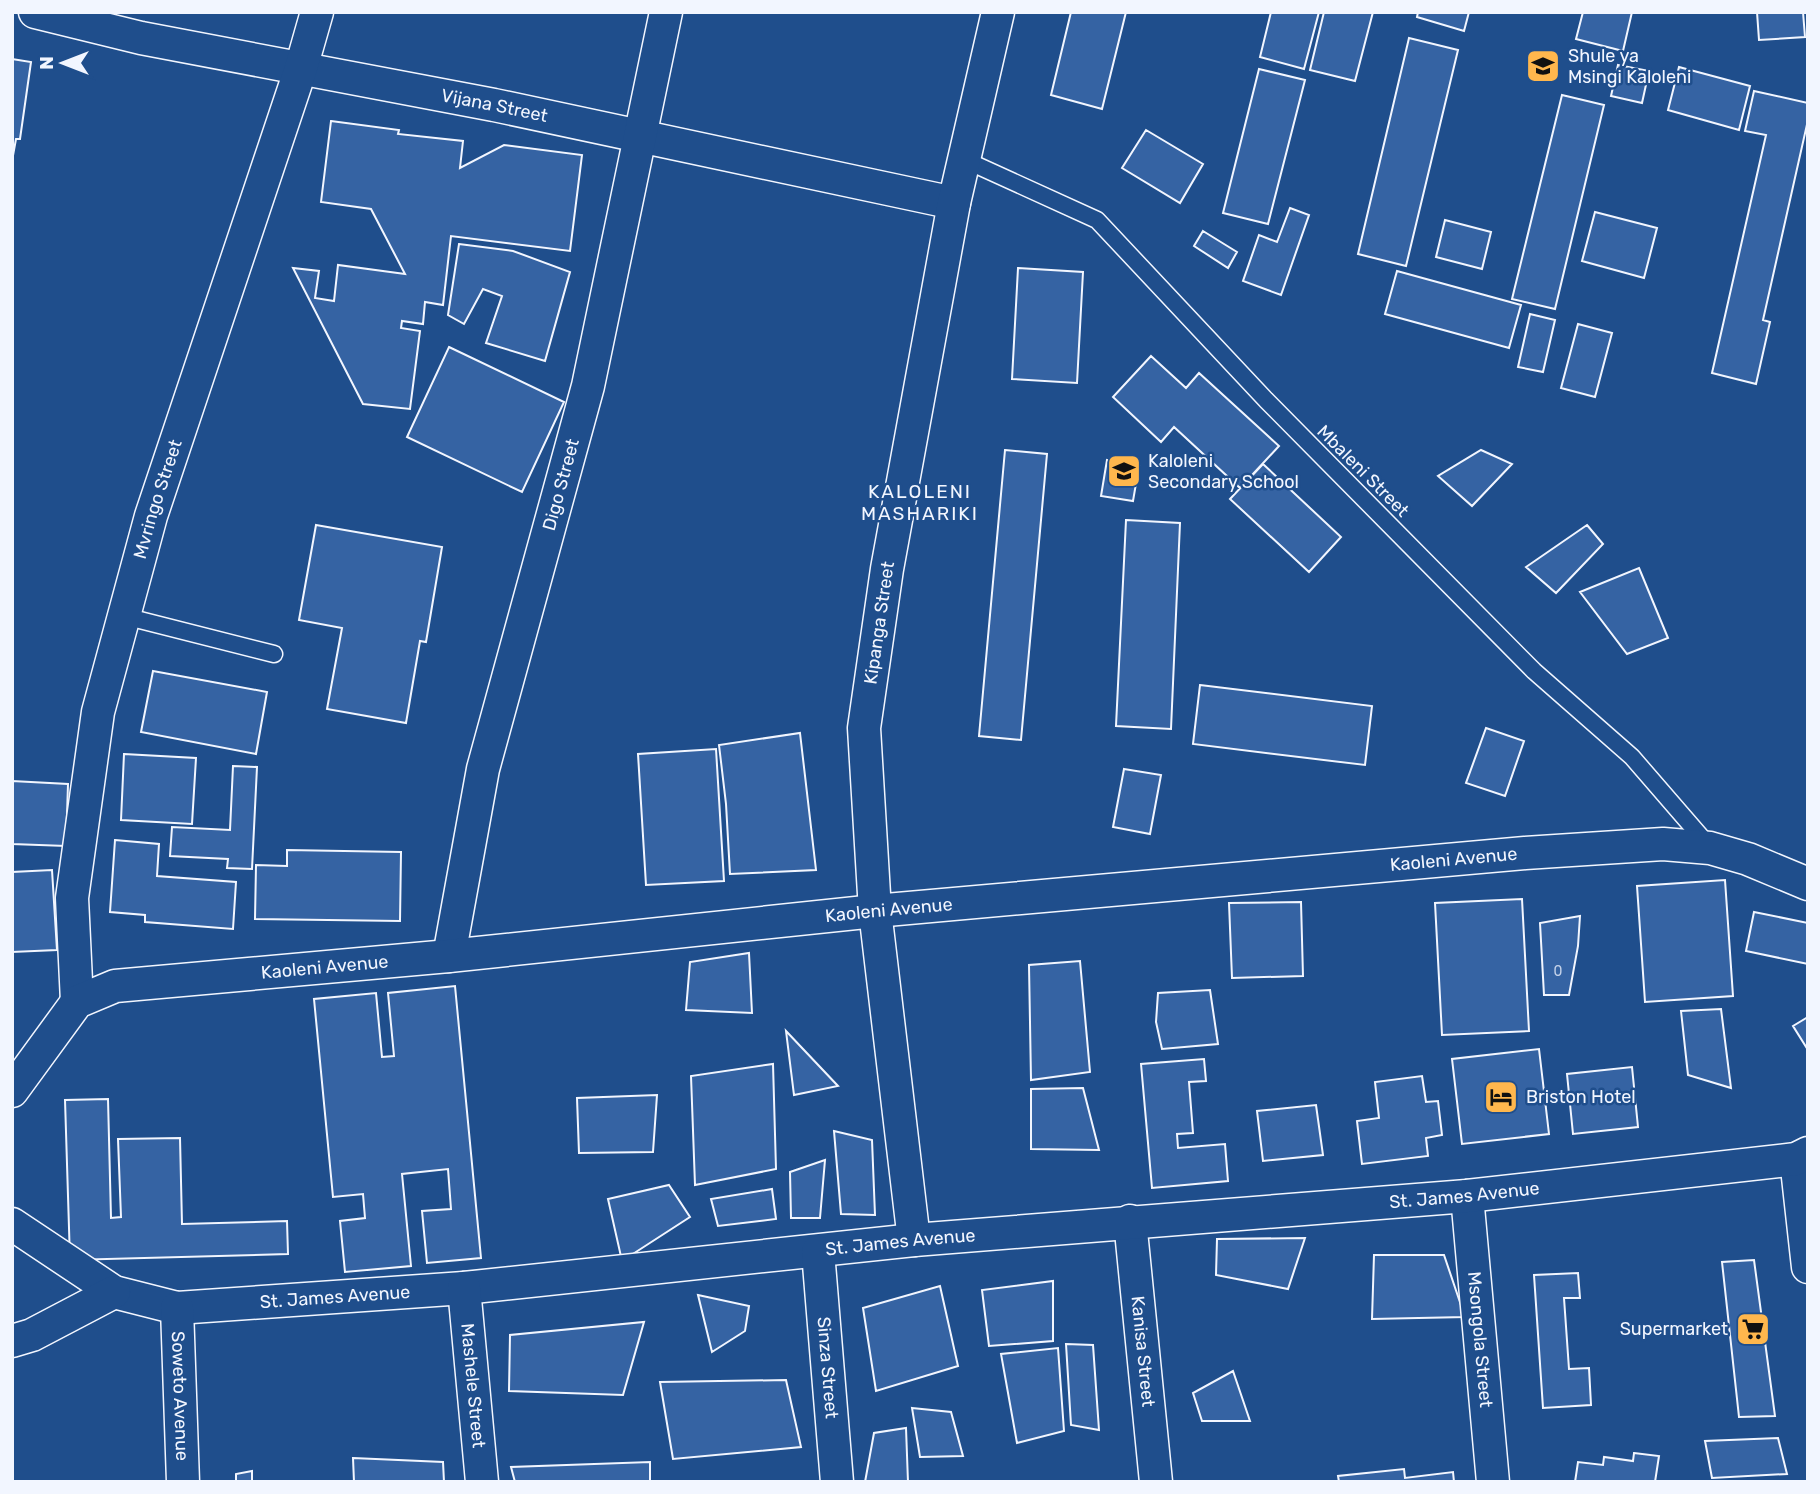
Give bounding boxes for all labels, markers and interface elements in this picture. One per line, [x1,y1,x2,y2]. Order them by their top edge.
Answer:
north arrow [28,28,98,98]
place label: Shule ya Msingi Kaloleni [1568,45,1691,88]
school or university icon: Shule ya Msingi Kaloleni [1524,47,1562,85]
text: N [35,56,58,70]
street label: Vijana Street [439,84,550,127]
street label: Mbaleni Street [1312,420,1414,522]
street label: Digo Street [538,436,584,533]
street label: Mvringo Street [129,437,187,561]
place label: Kaloleni Secondary School [1148,450,1299,493]
school or university icon: Kaloleni Secondary School [1105,452,1143,490]
district label: KALOLENI MASHARIKI [861,480,979,525]
street label: Kipanga Street [859,559,899,686]
street label: Kaoleni Avenue [1389,843,1518,876]
street label: Kaoleni Avenue [824,893,953,927]
street label: Kaoleni Avenue [260,950,389,984]
house number: 0 [1554,963,1563,980]
hotel icon: Briston Hotel [1482,1078,1520,1116]
place label: Briston Hotel [1526,1086,1636,1108]
street label: St. James Avenue [1388,1177,1541,1213]
street label: St. James Avenue [824,1224,976,1260]
street label: Msongola Street [1463,1270,1497,1408]
street label: St. James Avenue [259,1281,411,1313]
street label: Kanisa Street [1127,1295,1159,1408]
supermarket icon: Supermarket [1734,1310,1772,1348]
street label: Sinza Street [812,1316,843,1419]
place label: Supermarket [1620,1318,1728,1340]
street label: Mashele Street [456,1322,490,1449]
street label: Soweto Avenue [167,1331,193,1461]

